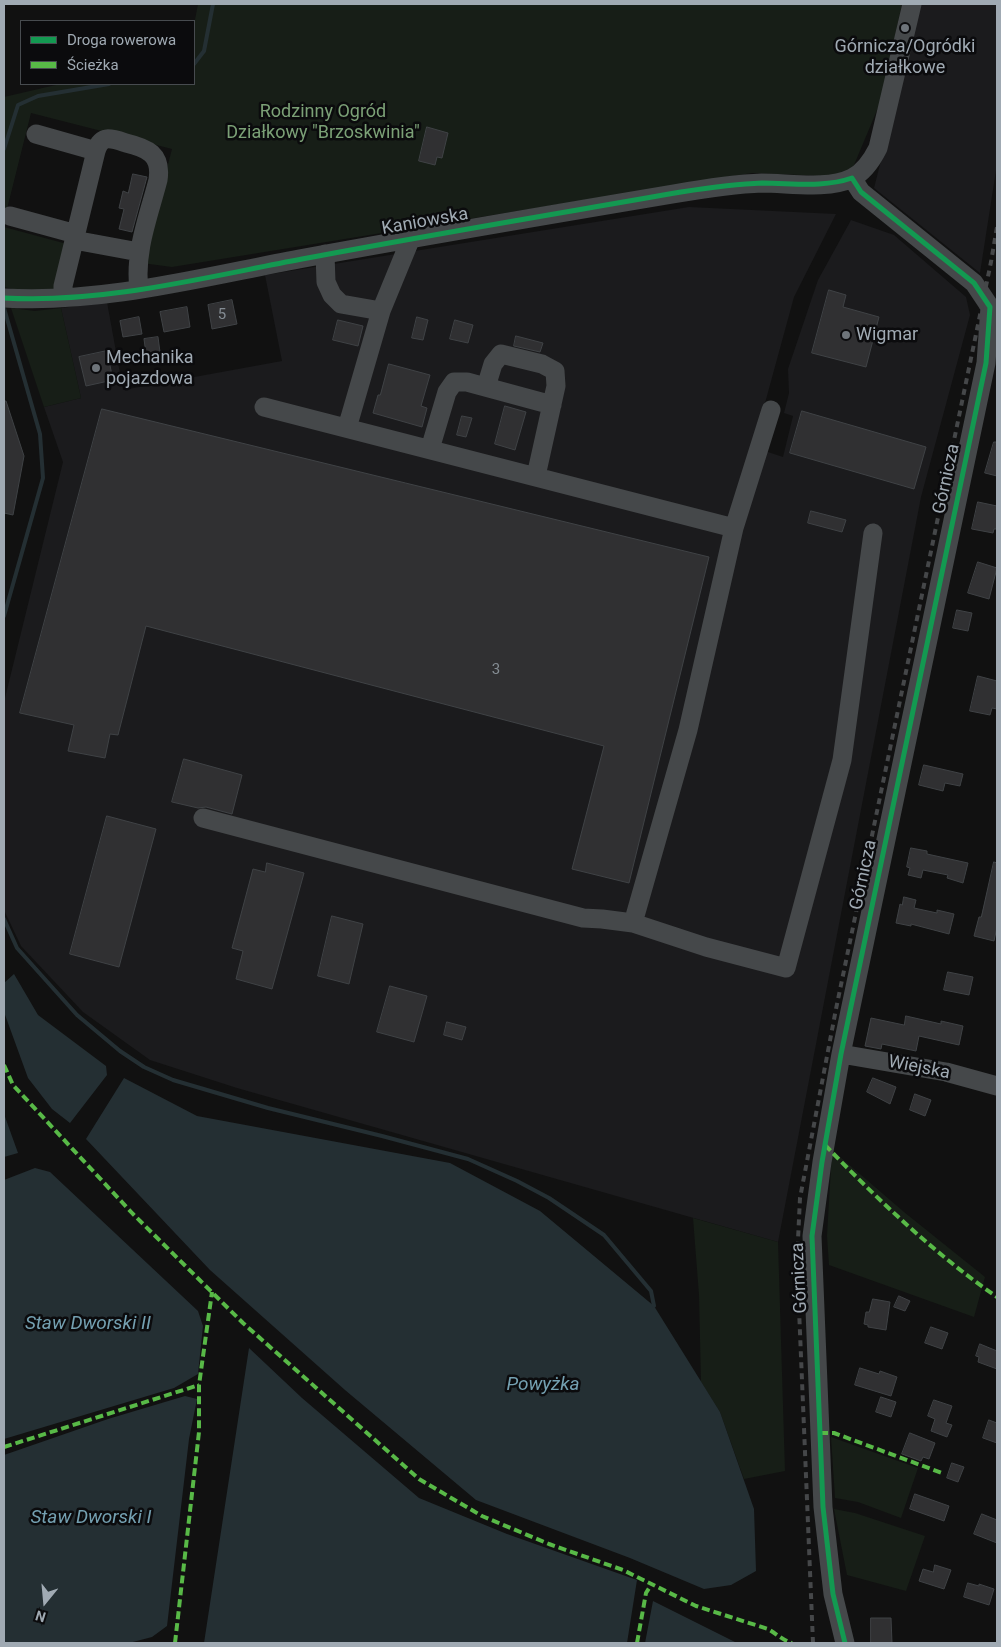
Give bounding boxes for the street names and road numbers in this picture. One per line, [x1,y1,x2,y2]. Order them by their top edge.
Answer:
street label: Kaniowska [380,204,470,240]
street label: Górnicza [929,442,965,516]
street label: Górnicza [846,838,882,912]
street label: Wiejska [886,1051,952,1085]
street label: Górnicza [787,1242,813,1314]

